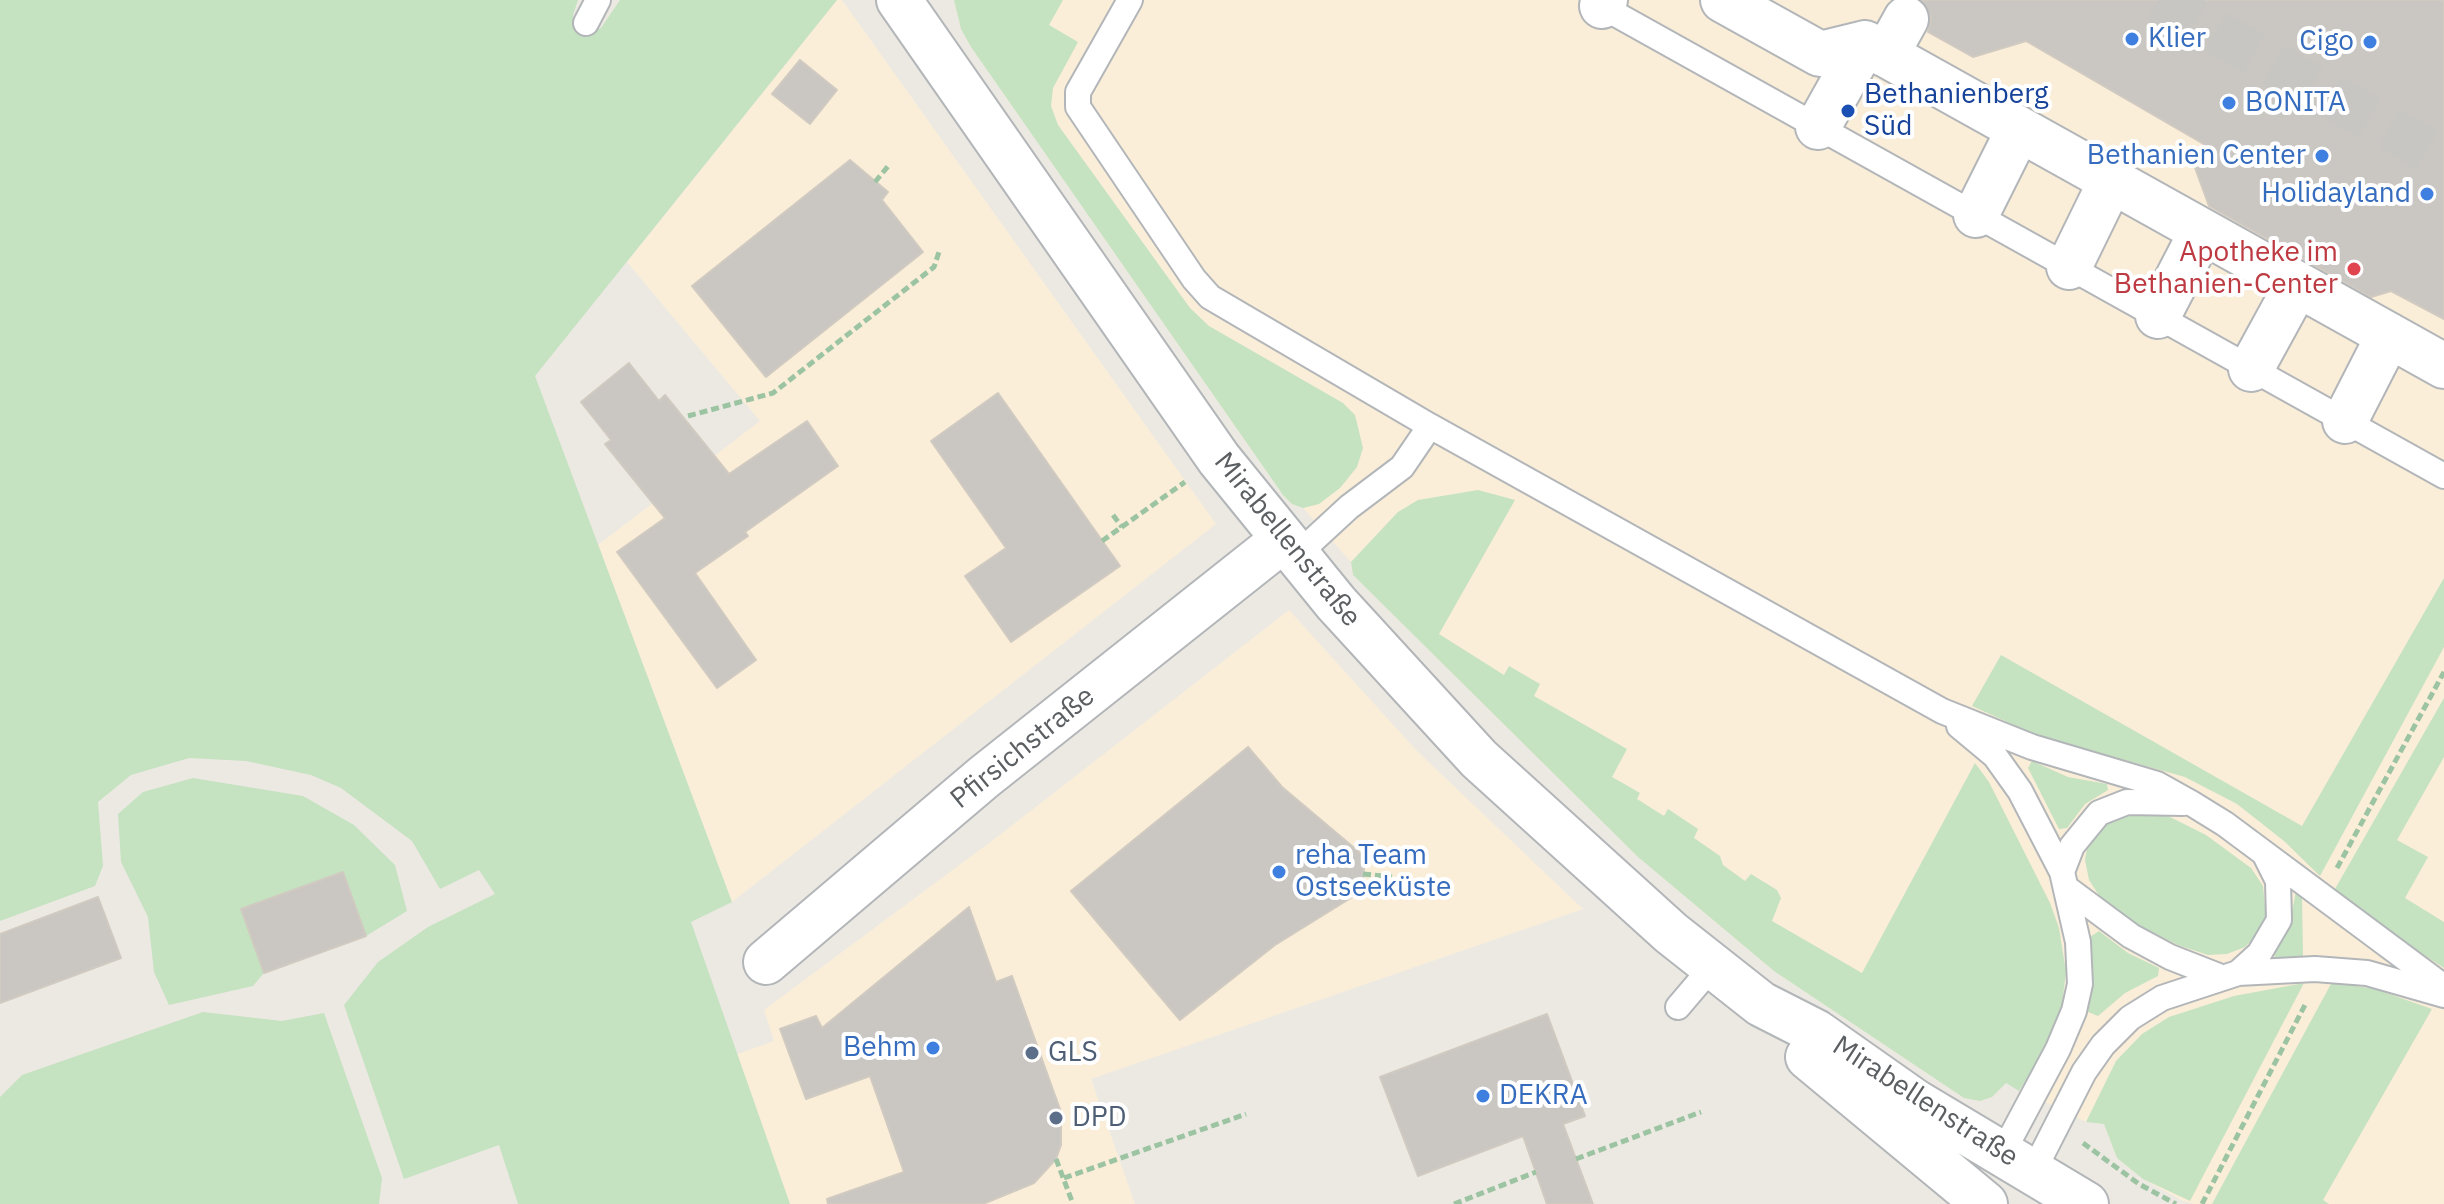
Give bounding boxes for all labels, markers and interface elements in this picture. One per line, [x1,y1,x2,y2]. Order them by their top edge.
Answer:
place label: Klier [2148,22,2206,56]
place label: Cigo [2299,25,2354,59]
marker: Klier [2123,30,2141,48]
marker: Cigo [2361,33,2379,51]
place label: Bethanienberg Süd [1864,78,2049,144]
place label: BONITA [2245,86,2346,120]
marker: BONITA [2220,94,2238,112]
marker: Bethanienberg Süd [1839,102,1857,120]
place label: Bethanien Center [2087,139,2306,173]
marker: Bethanien Center [2313,147,2331,165]
place label: Holidayland [2261,177,2411,211]
marker: Holidayland [2418,185,2436,203]
place label: Apotheke im Bethanien-Center [2114,236,2338,302]
marker: Apotheke im Bethanien-Center [2345,260,2363,278]
street label: Mirabellenstraße [1206,446,1368,634]
street label: Pfirsichstraße [944,680,1102,816]
place label: reha Team Ostseeküste [1295,839,1451,905]
marker: reha Team Ostseeküste [1270,863,1288,881]
street label: Mirabellenstraße [1826,1029,2024,1175]
place label: Behm [843,1031,917,1065]
place label: GLS [1048,1036,1098,1070]
marker: Behm [924,1039,942,1057]
marker: GLS [1023,1044,1041,1062]
place label: DEKRA [1499,1079,1588,1113]
marker: DEKRA [1474,1087,1492,1105]
place label: DPD [1072,1101,1127,1135]
marker: DPD [1047,1109,1065,1127]

